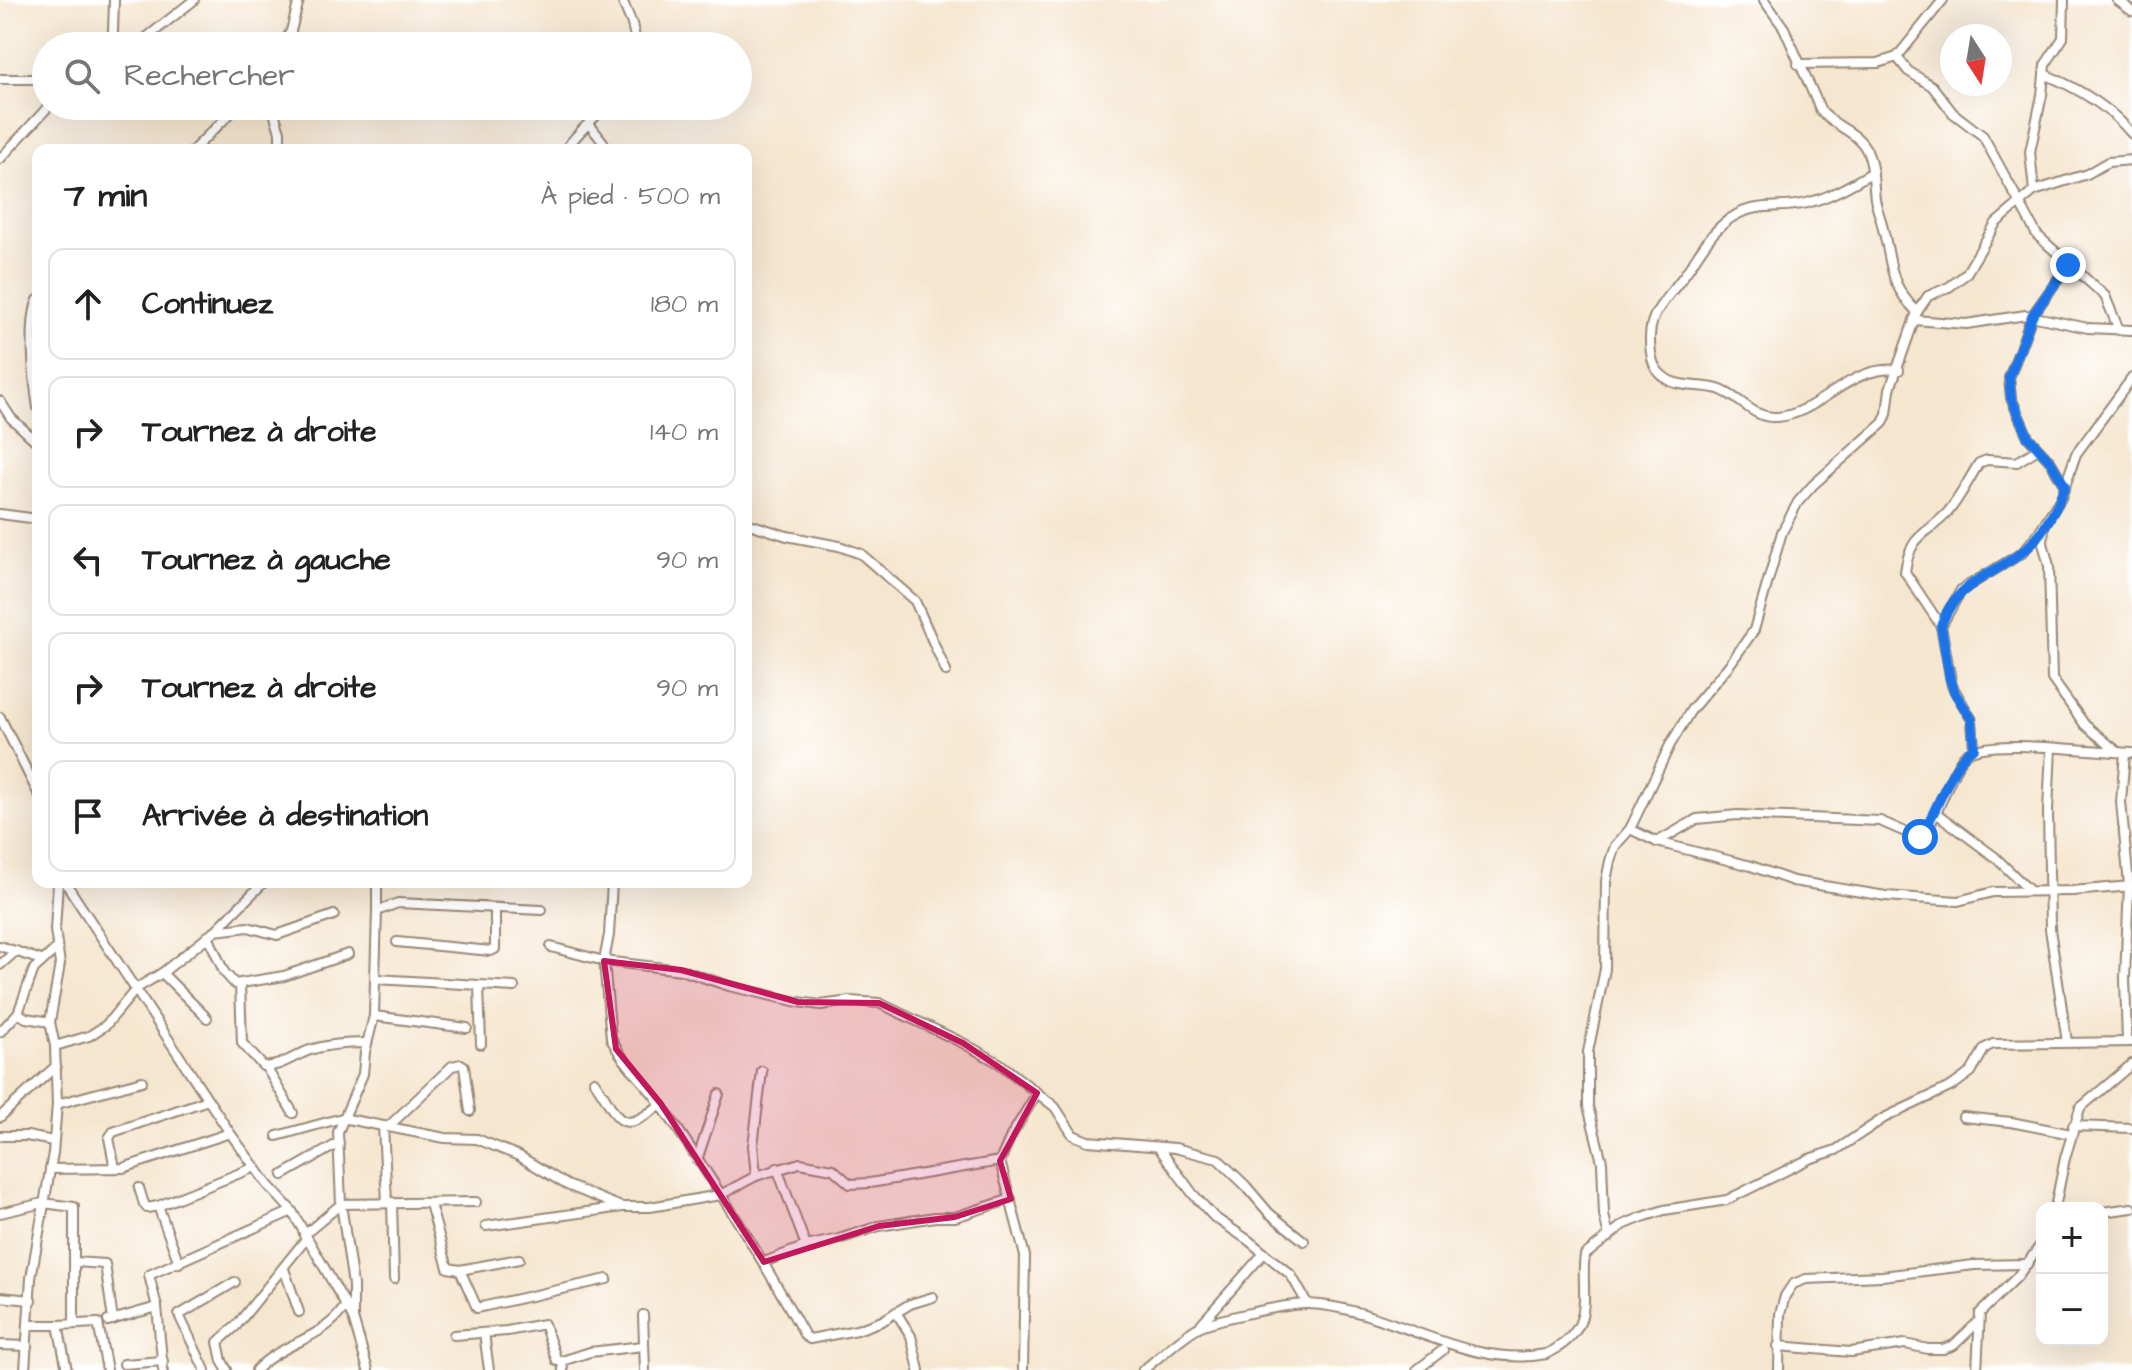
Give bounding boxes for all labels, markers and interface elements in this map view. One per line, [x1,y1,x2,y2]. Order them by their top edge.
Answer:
north arrow [1940,24,2012,96]
search box [32,32,752,120]
icon: search [60,54,104,98]
text: Rechercher [124,55,295,97]
text: 7 min [64,172,147,220]
text: À pied · 500 m [541,178,720,214]
route end [2050,247,2086,283]
icon: ahead [66,282,110,326]
text: Continuez [142,283,273,325]
text: 180 m [651,286,718,322]
icon: right [66,410,110,454]
text: Tournez à droite [142,411,376,453]
text: 140 m [650,414,718,450]
icon: left [66,538,110,582]
text: Tournez à gauche [142,539,391,581]
text: 90 m [656,542,718,578]
icon: right [66,666,110,710]
text: Tournez à droite [142,667,376,709]
text: 90 m [656,670,718,706]
icon: arrive [66,794,110,838]
text: Arrivée à destination [142,795,428,837]
route start [1902,819,1938,855]
map controls [2036,1202,2108,1346]
button: + [2036,1202,2108,1274]
button: − [2036,1274,2108,1346]

